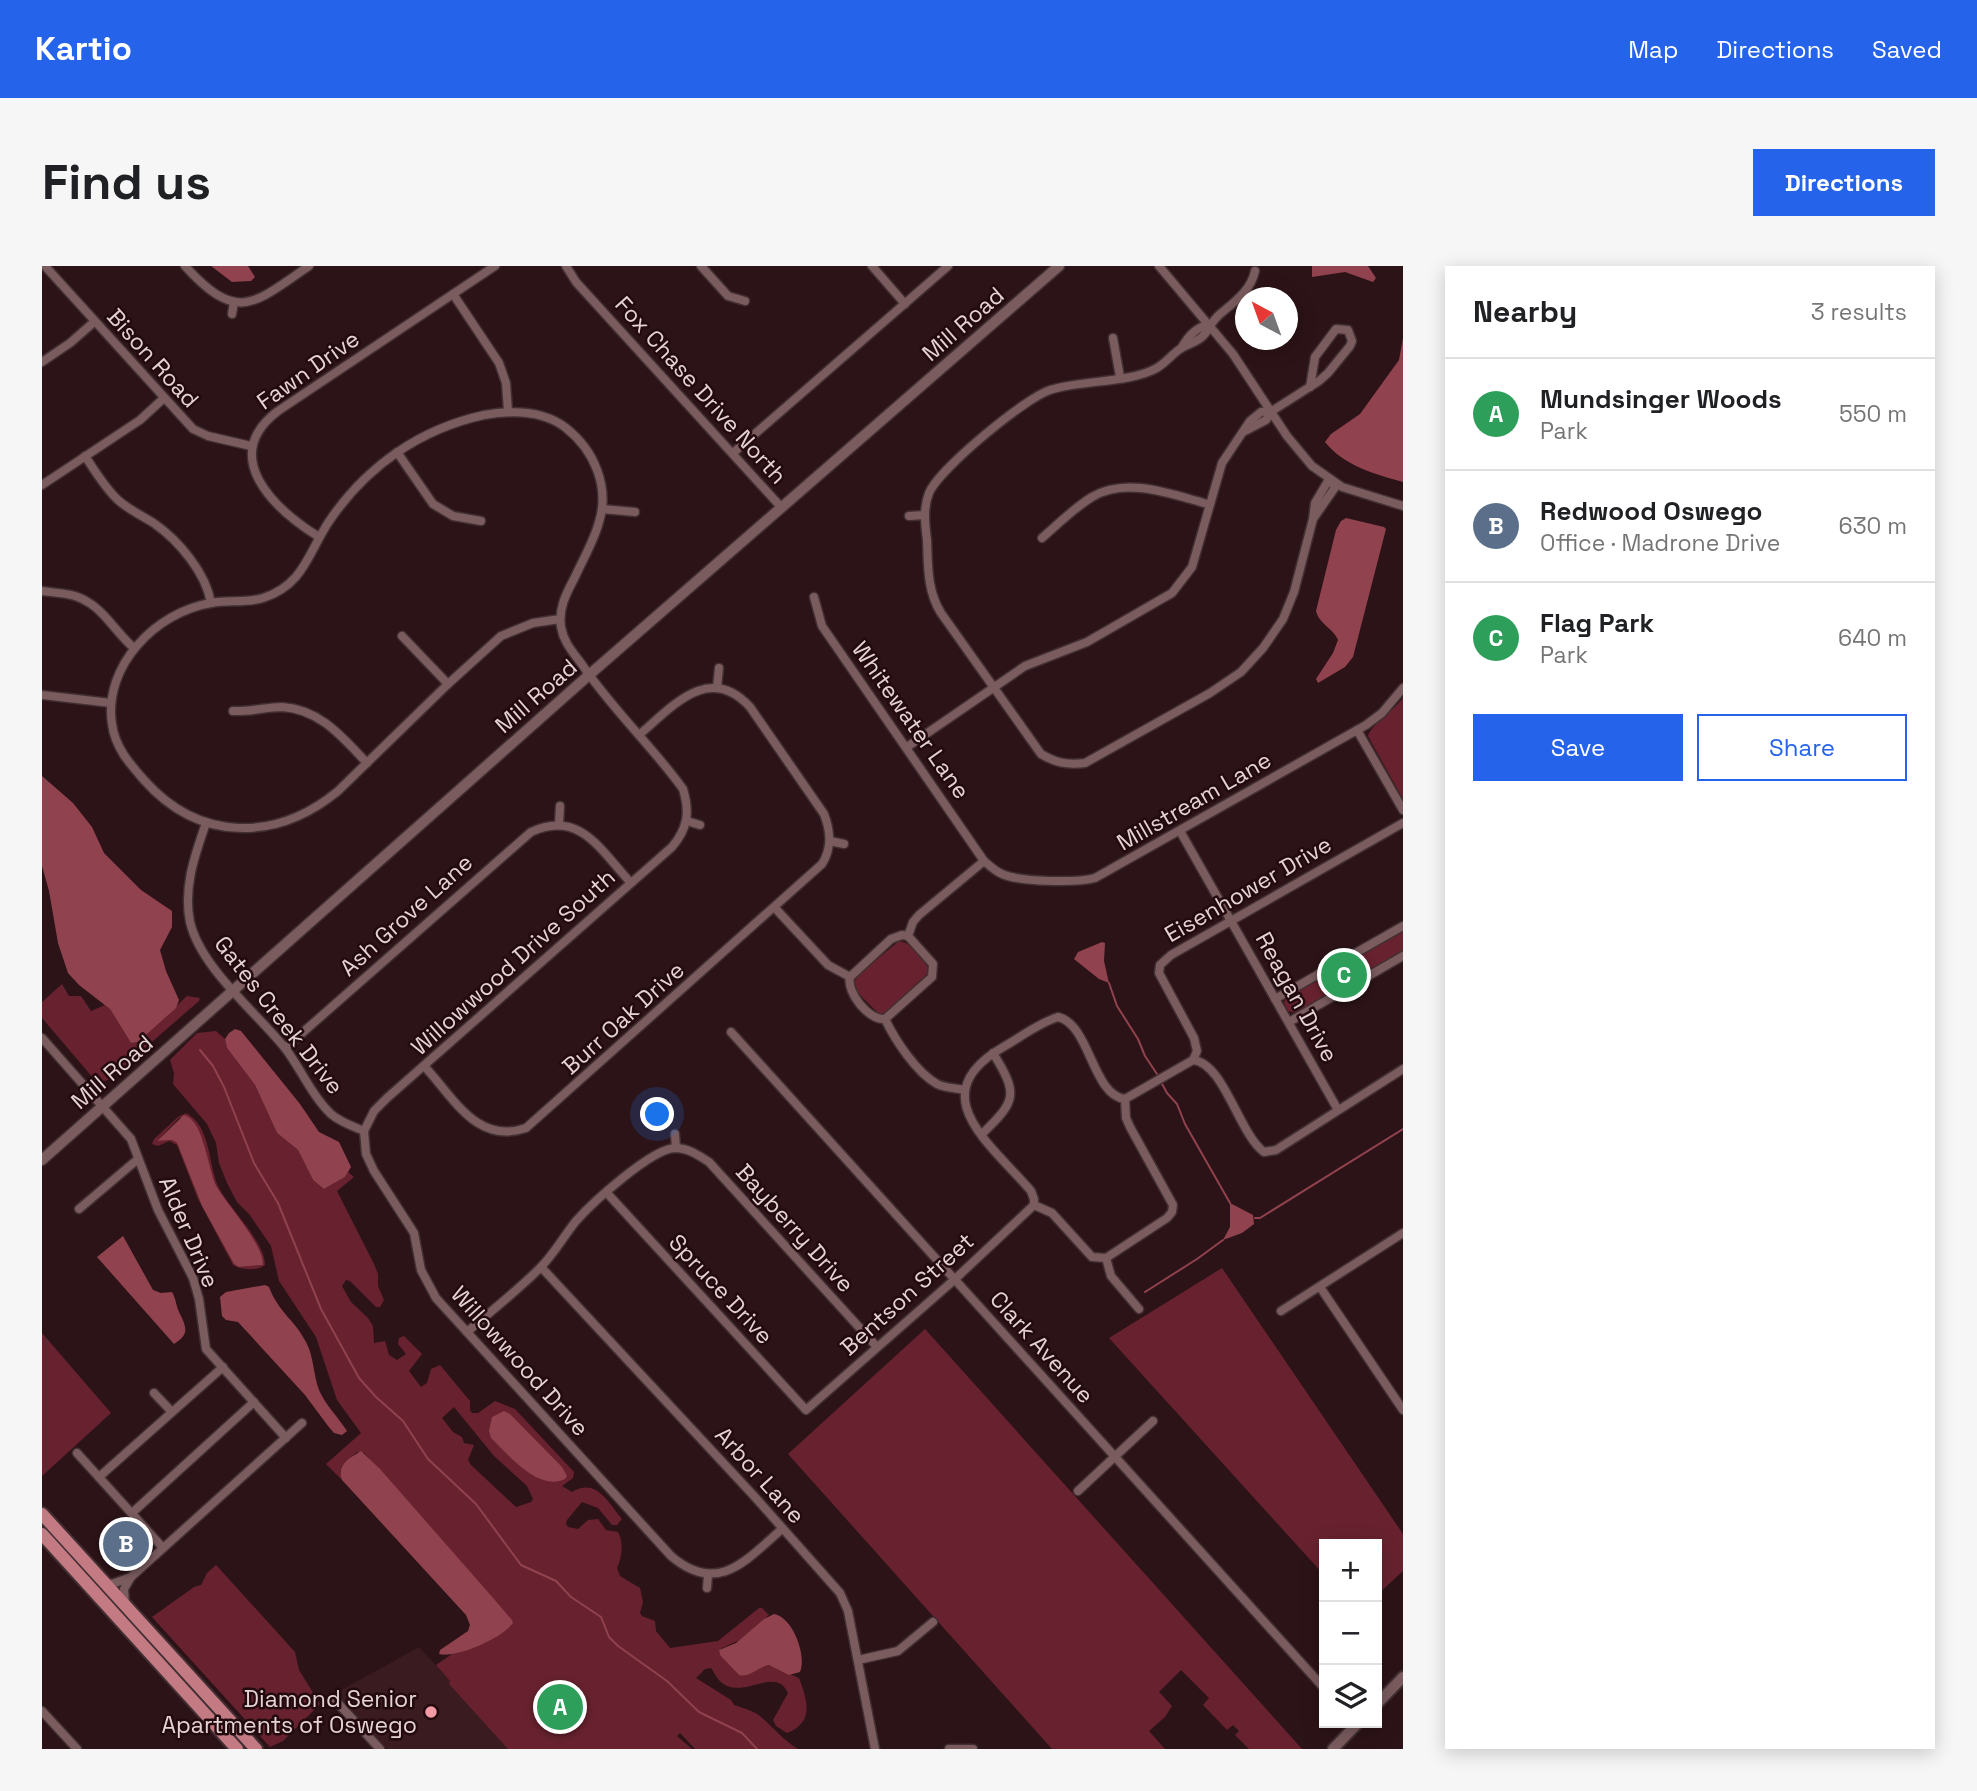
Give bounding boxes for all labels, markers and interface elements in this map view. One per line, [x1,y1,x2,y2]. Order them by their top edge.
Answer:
text: Kartio [35,28,132,70]
text: Map [1628,34,1678,65]
text: Directions [1716,34,1834,65]
text: Saved [1872,34,1942,65]
button: Directions [1753,149,1935,216]
text: Find us [42,151,211,213]
street label: Mill Road [916,280,1010,368]
north arrow [1235,287,1298,350]
street label: Fox Chase Drive North [609,290,793,490]
text: Nearby [1473,292,1577,331]
text: 3 results [1811,297,1907,327]
street label: Bison Road [100,302,206,414]
street label: Fawn Drive [251,324,365,416]
text: Mundsinger Woods [1540,382,1782,416]
text: A [1489,399,1503,429]
text: 550 m [1839,399,1907,429]
text: Park [1540,416,1588,446]
text: Redwood Oswego [1540,494,1762,528]
text: B [1488,511,1504,541]
text: 630 m [1839,511,1907,541]
text: Office · Madrone Drive [1540,528,1780,558]
text: Flag Park [1540,606,1654,640]
text: C [1489,623,1503,653]
text: 640 m [1838,623,1907,653]
street label: Whitewater Lane [845,635,977,805]
text: Park [1540,640,1588,670]
street label: Mill Road [489,652,583,740]
button: Save [1473,714,1683,781]
button: Share [1697,714,1907,781]
street label: Millstream Lane [1111,745,1277,857]
street label: Eisenhower Drive [1159,829,1337,949]
street label: Ash Grove Lane [333,847,479,983]
street label: Willowwood Drive South [405,862,621,1062]
street label: Reagan Drive [1249,927,1345,1067]
street label: Gates Creek Drive [208,930,350,1100]
pin: C [1321,949,1367,1001]
street label: Burr Oak Drive [556,955,690,1081]
street label: Mill Road [65,1028,159,1116]
your location [640,1097,674,1131]
street label: Bayberry Drive [729,1157,861,1299]
street label: Alder Drive [152,1172,226,1292]
street label: Bentson Street [834,1226,980,1362]
street label: Spruce Drive [662,1228,780,1350]
street label: Willowwood Drive [445,1280,595,1442]
street label: Clark Avenue [984,1284,1100,1410]
street label: Arbor Lane [709,1420,811,1530]
pin: B [103,1518,149,1570]
map controls [1319,1539,1382,1728]
button: + [1319,1539,1382,1602]
button: − [1319,1602,1382,1665]
button: layers [1319,1665,1382,1728]
pin: A [537,1681,583,1733]
place label: Diamond Senior Apartments of Oswego [161,1684,417,1740]
marker: Diamond Senior Apartments of Oswego [423,1704,439,1720]

